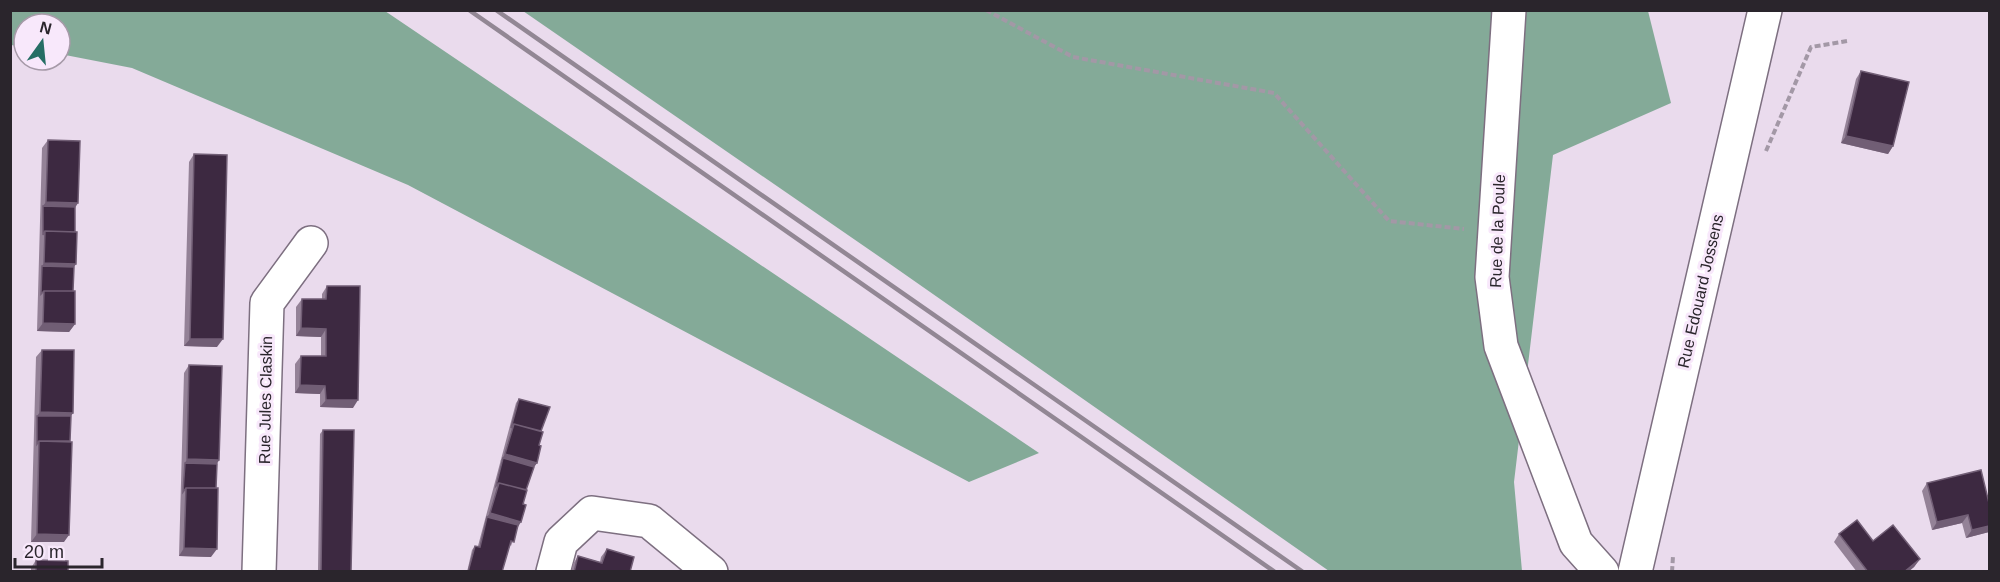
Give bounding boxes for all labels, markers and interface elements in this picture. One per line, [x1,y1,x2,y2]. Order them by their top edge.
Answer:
north arrow [12,12,72,72]
text: N [38,18,54,38]
street label: Rue de la Poule [1487,174,1508,288]
street label: Rue Edouard Jossens [1674,212,1726,370]
street label: Rue Jules Claskin [256,336,275,464]
scale bar [15,531,102,569]
text: 20 m [24,542,64,562]

